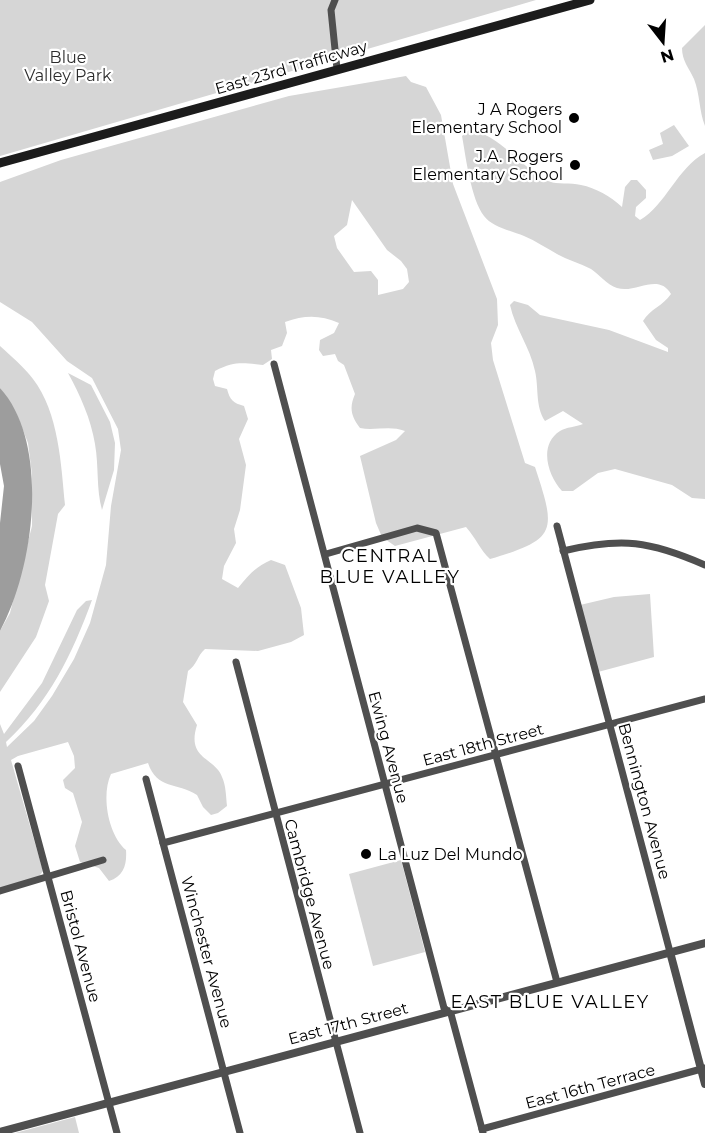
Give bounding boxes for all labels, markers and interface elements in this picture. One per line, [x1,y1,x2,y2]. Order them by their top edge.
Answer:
north arrow [633,12,693,72]
street label: East 23rd Trafficway [213,37,370,98]
text: N [658,45,676,67]
park label: Blue Valley Park [24,48,112,85]
place label: J A Rogers Elementary School [411,100,562,137]
marker: J A Rogers Elementary School [567,111,581,125]
place label: J.A. Rogers Elementary School [412,147,563,184]
marker: J.A. Rogers Elementary School [568,158,582,172]
district label: CENTRAL BLUE VALLEY [320,545,460,588]
street label: Ewing Avenue [364,689,413,805]
street label: East 18th Street [421,719,546,770]
street label: Bennington Avenue [614,721,675,881]
street label: Cambridge Avenue [280,817,339,972]
place label: La Luz Del Mundo [378,845,523,864]
marker: La Luz Del Mundo [359,847,373,861]
street label: Winchester Avenue [177,874,236,1030]
street label: Bristol Avenue [56,888,105,1004]
district label: EAST BLUE VALLEY [450,991,650,1013]
street label: East 17th Street [286,998,411,1049]
street label: East 16th Terrace [523,1060,657,1113]

